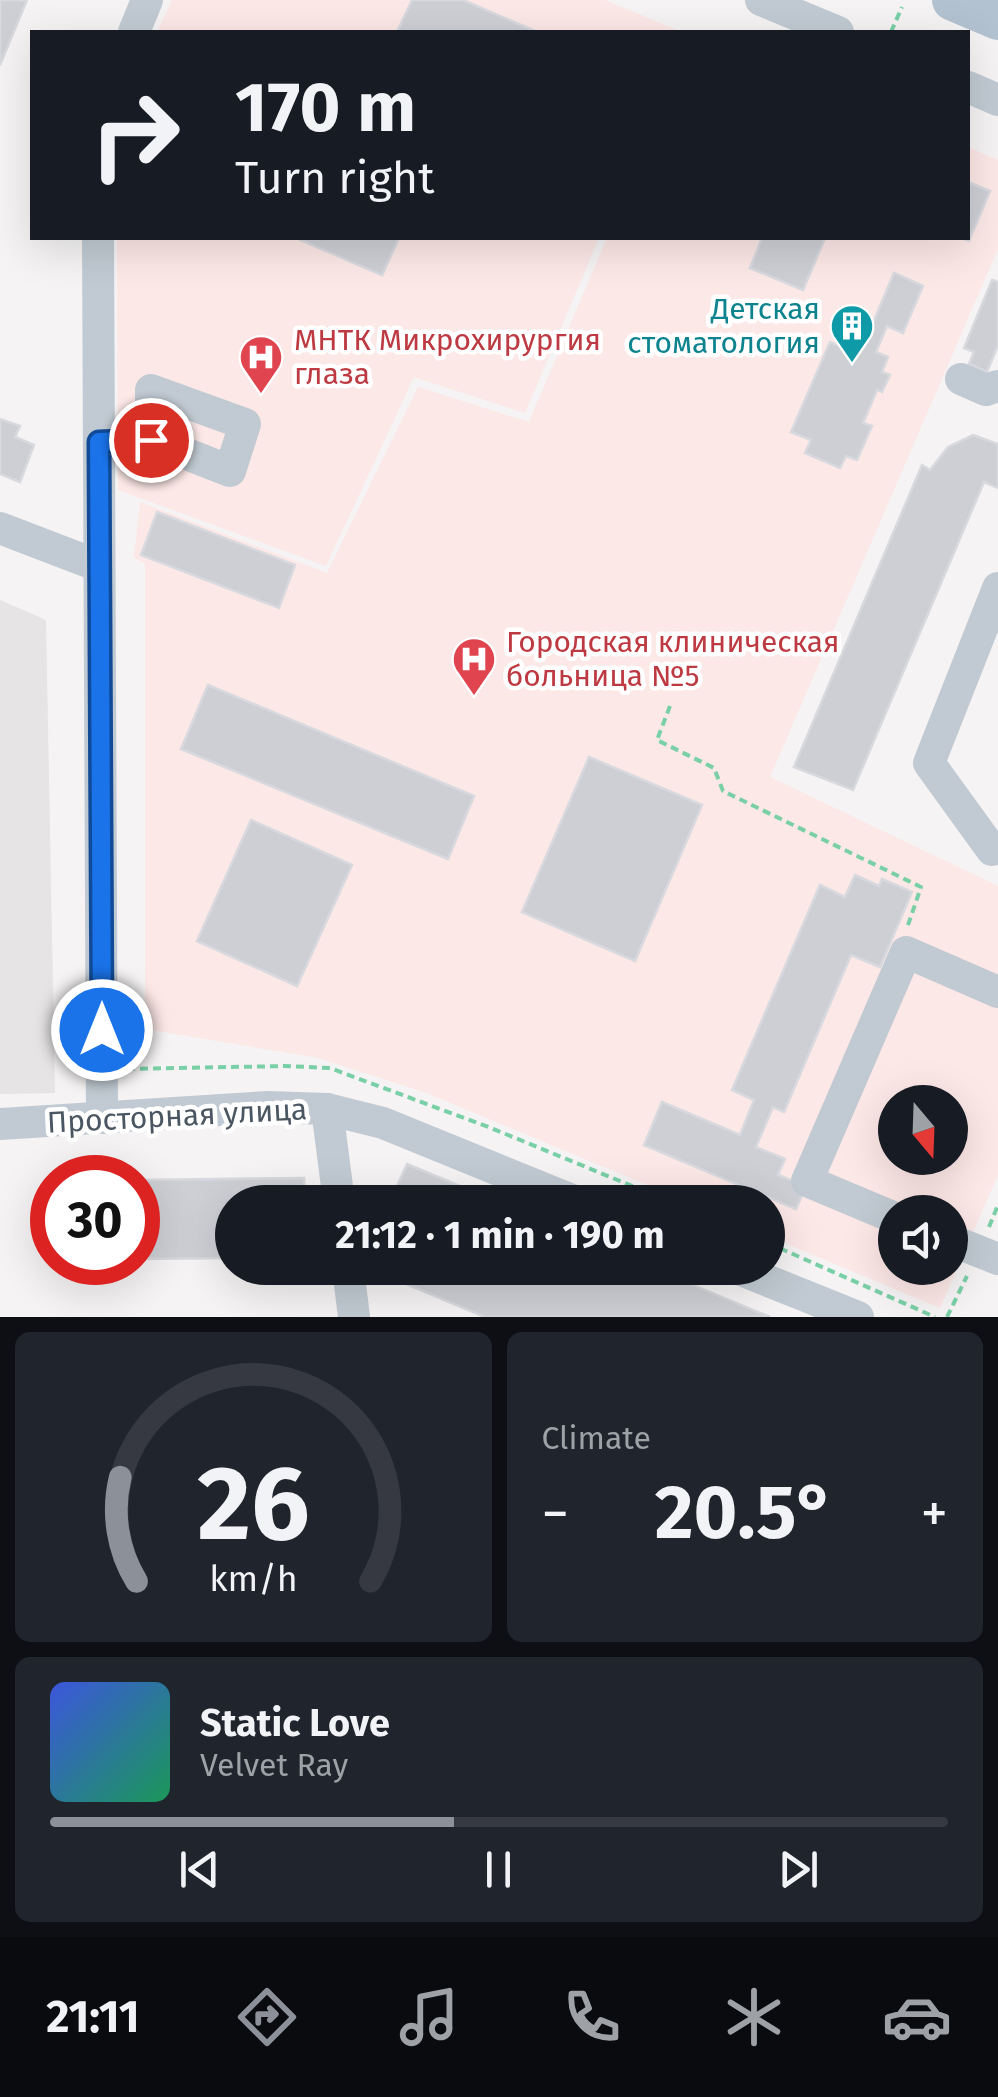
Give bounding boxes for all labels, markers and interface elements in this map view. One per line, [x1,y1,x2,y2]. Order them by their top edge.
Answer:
text: 170 m [235,66,416,150]
icon: right [70,70,200,200]
text: Turn right [235,151,434,205]
place label: Детская стоматология [627,291,820,361]
building icon: Детская стоматология [829,303,875,364]
place label: МНТК Микрохирургия глаза [294,322,601,392]
hospital icon: МНТК Микрохирургия глаза [238,334,284,395]
pin [109,398,194,483]
icon: arrive [124,413,179,468]
place label: Городская клиническая больница №5 [506,624,840,694]
hospital icon: Городская клиническая больница №5 [451,636,497,697]
position arrow [50,978,154,1082]
north arrow [878,1085,968,1175]
map controls [878,1085,968,1285]
street label: Просторная улица [46,1091,308,1141]
speed limit sign: 30 [30,1155,160,1285]
button: sound [878,1195,968,1285]
text: 21:12 · 1 min · 190 m [335,1212,665,1258]
text: Climate [542,1419,651,1457]
text: 26 [197,1442,309,1567]
text: 20.5° [655,1468,835,1558]
text: − [542,1481,569,1547]
text: + [921,1481,948,1547]
text: km/h [209,1558,297,1600]
text: Static Love [200,1700,390,1746]
text: Velvet Ray [200,1746,348,1784]
icon: previous [172,1842,227,1897]
icon: pause [471,1842,526,1897]
icon: next [771,1842,826,1897]
icon: directions [232,1982,302,2052]
icon: music [394,1982,464,2052]
icon: phone [557,1982,627,2052]
icon: climate [719,1982,789,2052]
icon: car [882,1982,952,2052]
text: 21:11 [46,1990,140,2044]

